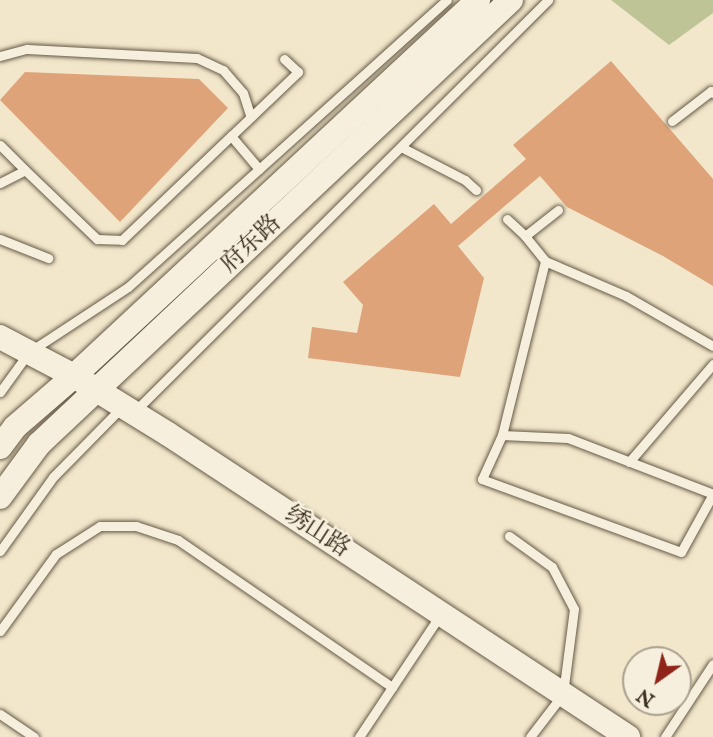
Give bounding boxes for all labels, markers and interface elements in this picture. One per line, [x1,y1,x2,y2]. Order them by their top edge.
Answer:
street label: 府东路 [215,209,287,279]
street label: 绣山路 [279,500,355,564]
north arrow [622,646,692,716]
text: N [633,682,660,711]

